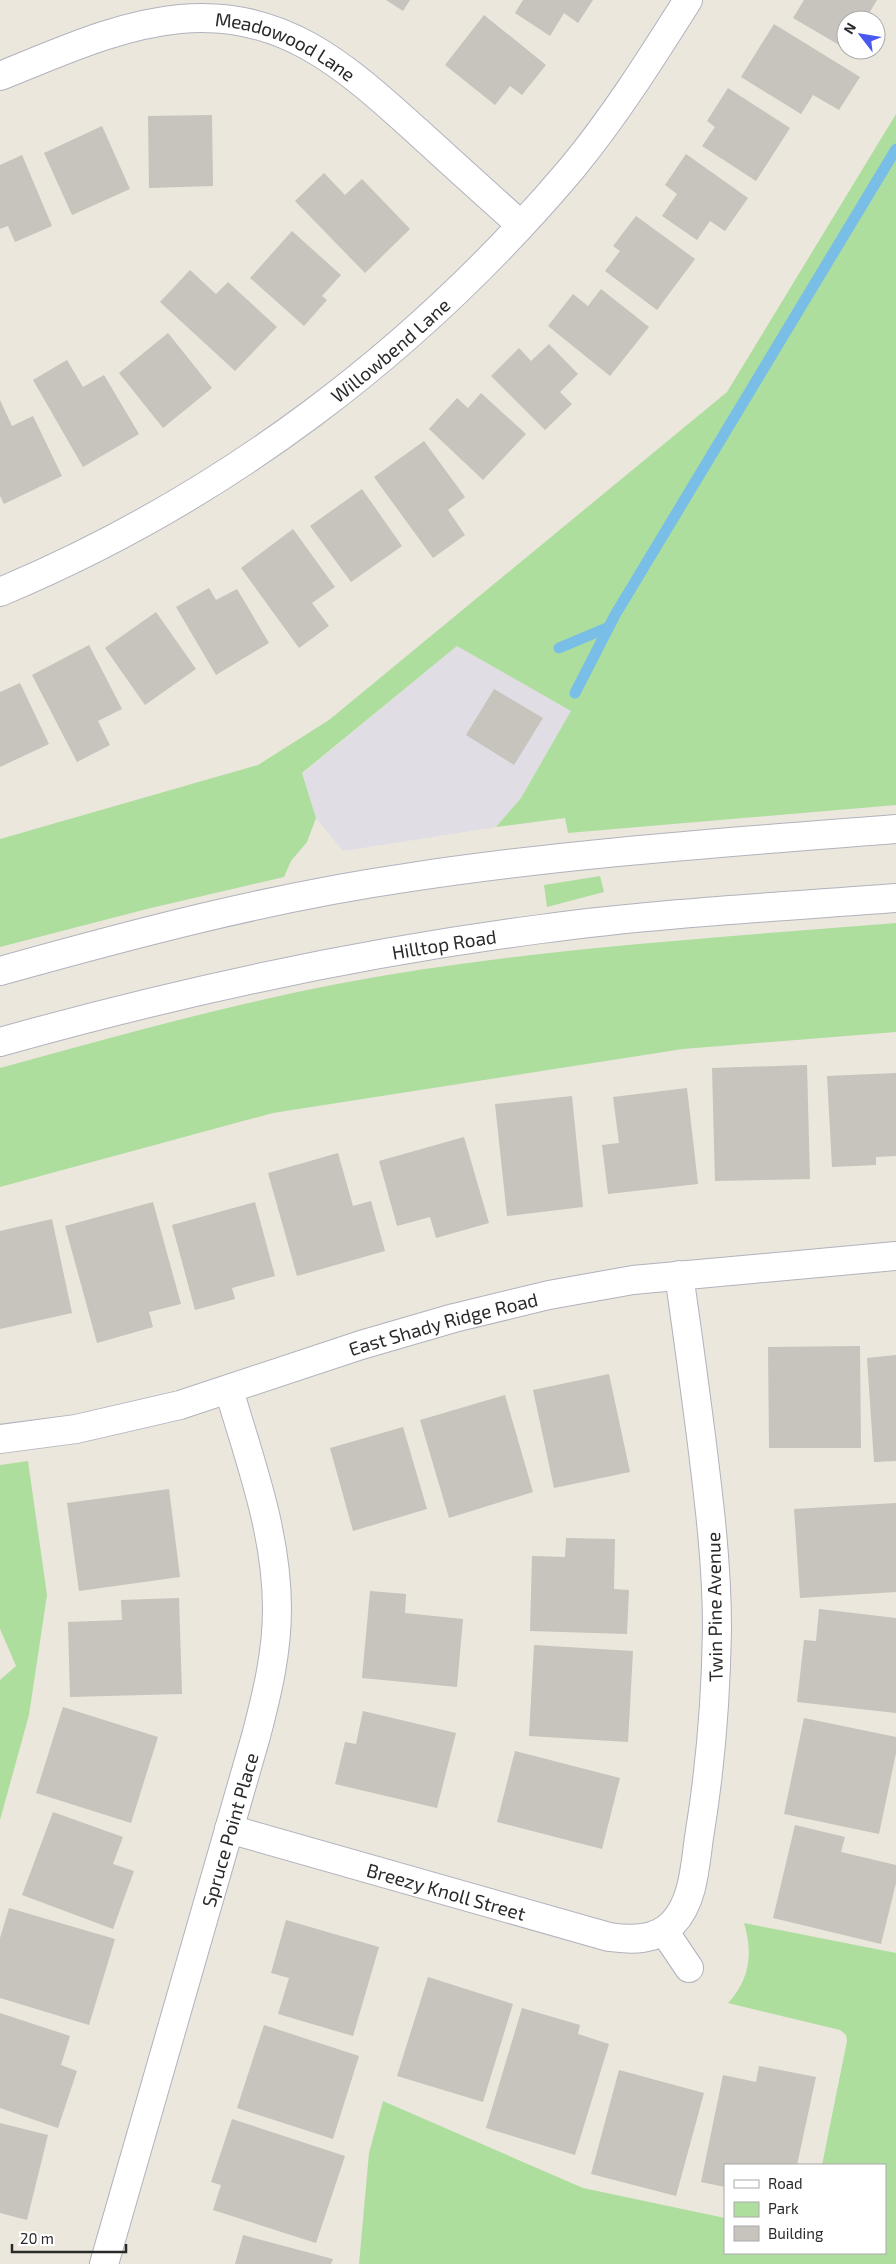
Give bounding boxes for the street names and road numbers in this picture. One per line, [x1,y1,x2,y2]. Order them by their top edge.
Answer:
street label: Meadowood Lane [214,7,361,86]
street label: Willowbend Lane [326,293,454,407]
street label: Hilltop Road [390,924,498,963]
street label: East Shady Ridge Road [345,1287,540,1360]
street label: Twin Pine Avenue [701,1532,727,1682]
street label: Spruce Point Place [196,1750,262,1910]
street label: Breezy Knoll Street [364,1857,528,1924]

